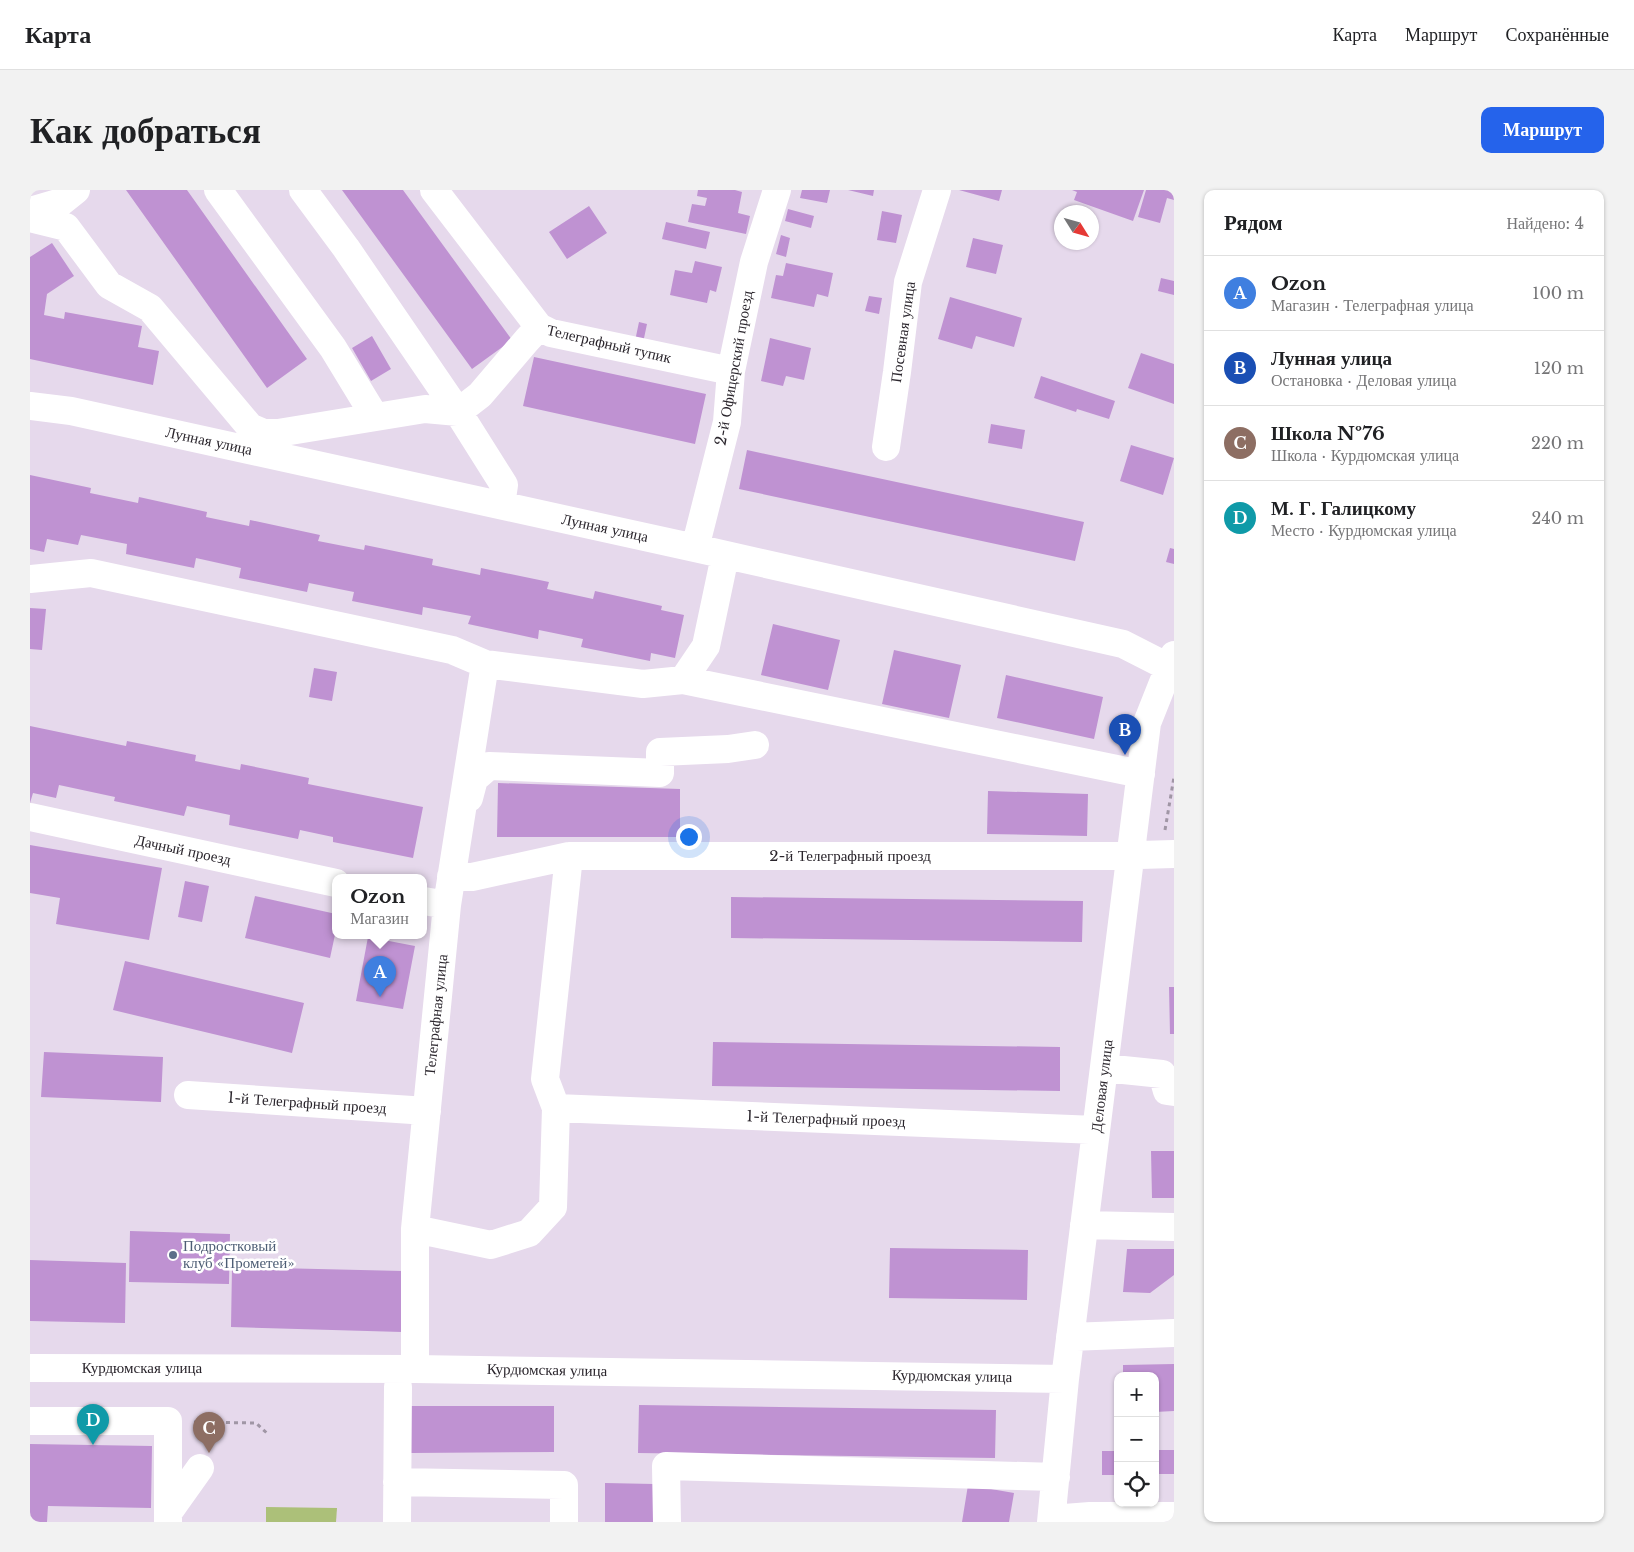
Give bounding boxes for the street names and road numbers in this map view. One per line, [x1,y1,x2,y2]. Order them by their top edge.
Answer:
street label: Посевная улица [886,280,919,384]
street label: 2-й Офицерский проезд [711,289,757,447]
street label: Телеграфный тупик [545,320,674,367]
street label: Лунная улица [164,422,255,459]
street label: Лунная улица [560,509,651,546]
street label: Дачный проезд [133,830,233,869]
street label: 2-й Телеграфный проезд [769,846,931,865]
street label: Телеграфная улица [420,953,451,1077]
street label: Деловая улица [1086,1038,1117,1134]
street label: 1-й Телеграфный проезд [227,1087,387,1118]
street label: 1-й Телеграфный проезд [746,1106,906,1131]
street label: Курдюмская улица [82,1358,203,1377]
street label: Курдюмская улица [487,1359,608,1380]
street label: Курдюмская улица [892,1365,1013,1386]

